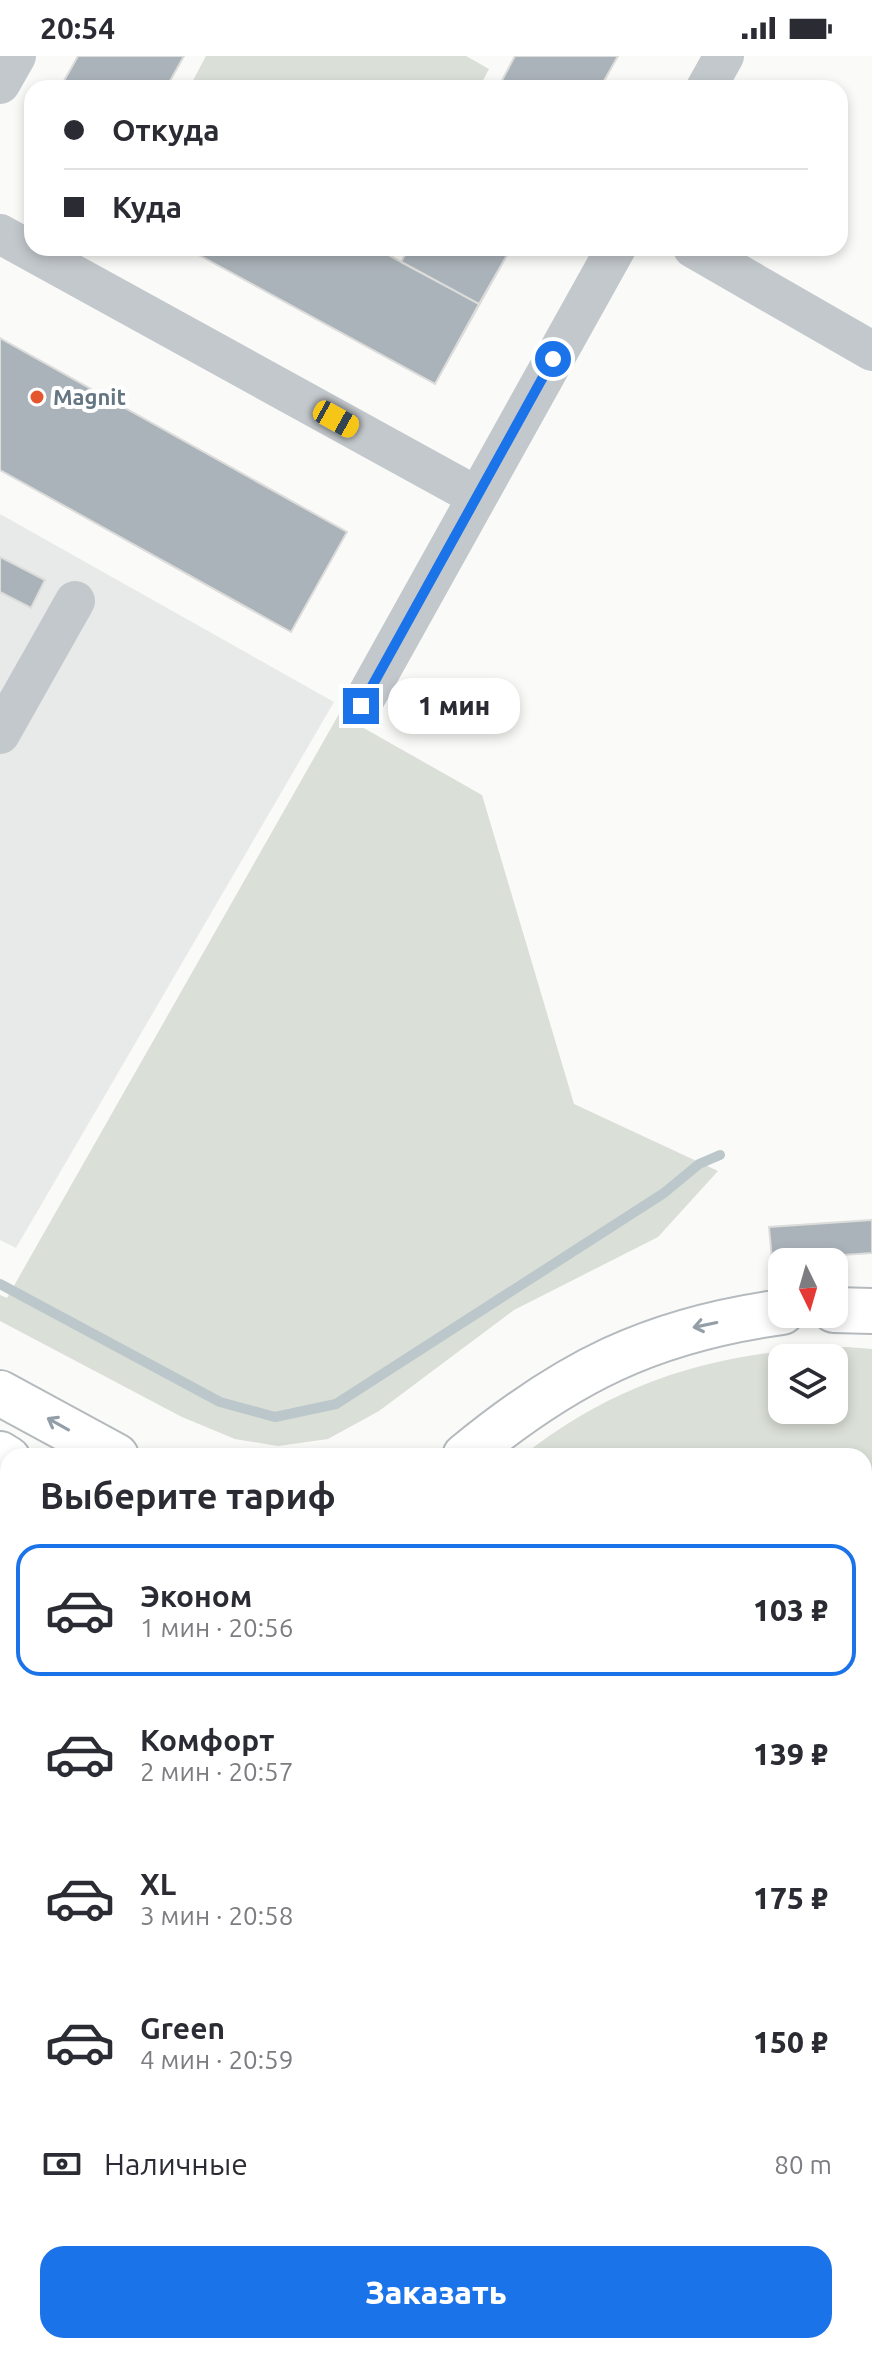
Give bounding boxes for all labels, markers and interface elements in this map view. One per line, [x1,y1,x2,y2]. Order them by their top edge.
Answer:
text: 20:54 [40,11,115,45]
text: Откуда [112,113,220,147]
text: Куда [112,190,182,224]
route start [535,341,571,377]
place label: Magnit [53,384,126,409]
marker: Magnit [28,388,46,406]
car [309,397,363,441]
callout: 1 мин [389,678,521,734]
route end [343,688,379,724]
text: 1 мин [418,691,490,720]
north arrow [768,1248,848,1328]
map controls [768,1248,848,1424]
one-way arrow [693,1318,719,1333]
button: layers [768,1344,848,1424]
one-way arrow [46,1416,70,1432]
text: Выберите тариф [40,1475,336,1516]
icon: car [44,1574,116,1646]
text: Эконом [140,1579,252,1613]
text: 103 ₽ [753,1593,828,1627]
text: 1 мин · 20:56 [140,1613,293,1642]
icon: car [44,1718,116,1790]
text: Комфорт [140,1723,274,1757]
text: 139 ₽ [753,1737,828,1771]
text: 2 мин · 20:57 [140,1757,293,1786]
icon: car [44,1862,116,1934]
text: XL [140,1867,176,1901]
text: 175 ₽ [753,1881,828,1915]
text: 3 мин · 20:58 [140,1901,293,1930]
icon: car [44,2006,116,2078]
text: Green [140,2011,225,2045]
text: 150 ₽ [753,2025,828,2059]
text: 4 мин · 20:59 [140,2045,293,2074]
icon: cash [40,2142,84,2186]
text: Наличные [104,2147,248,2181]
text: 80 m [774,2150,832,2179]
button: Заказать [40,2246,832,2338]

